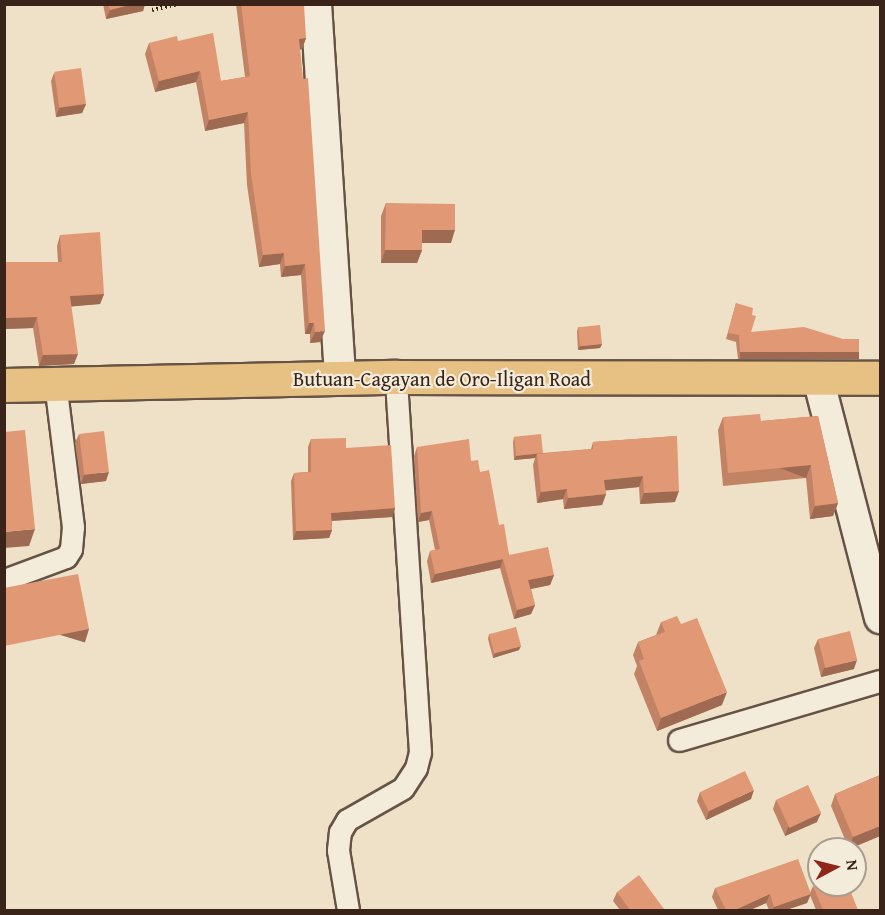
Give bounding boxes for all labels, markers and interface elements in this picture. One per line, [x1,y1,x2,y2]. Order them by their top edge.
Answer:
street label: Butuan-Cagayan de Oro-Iligan Road [293,366,591,390]
north arrow [807,837,867,897]
text: N [840,858,865,872]

